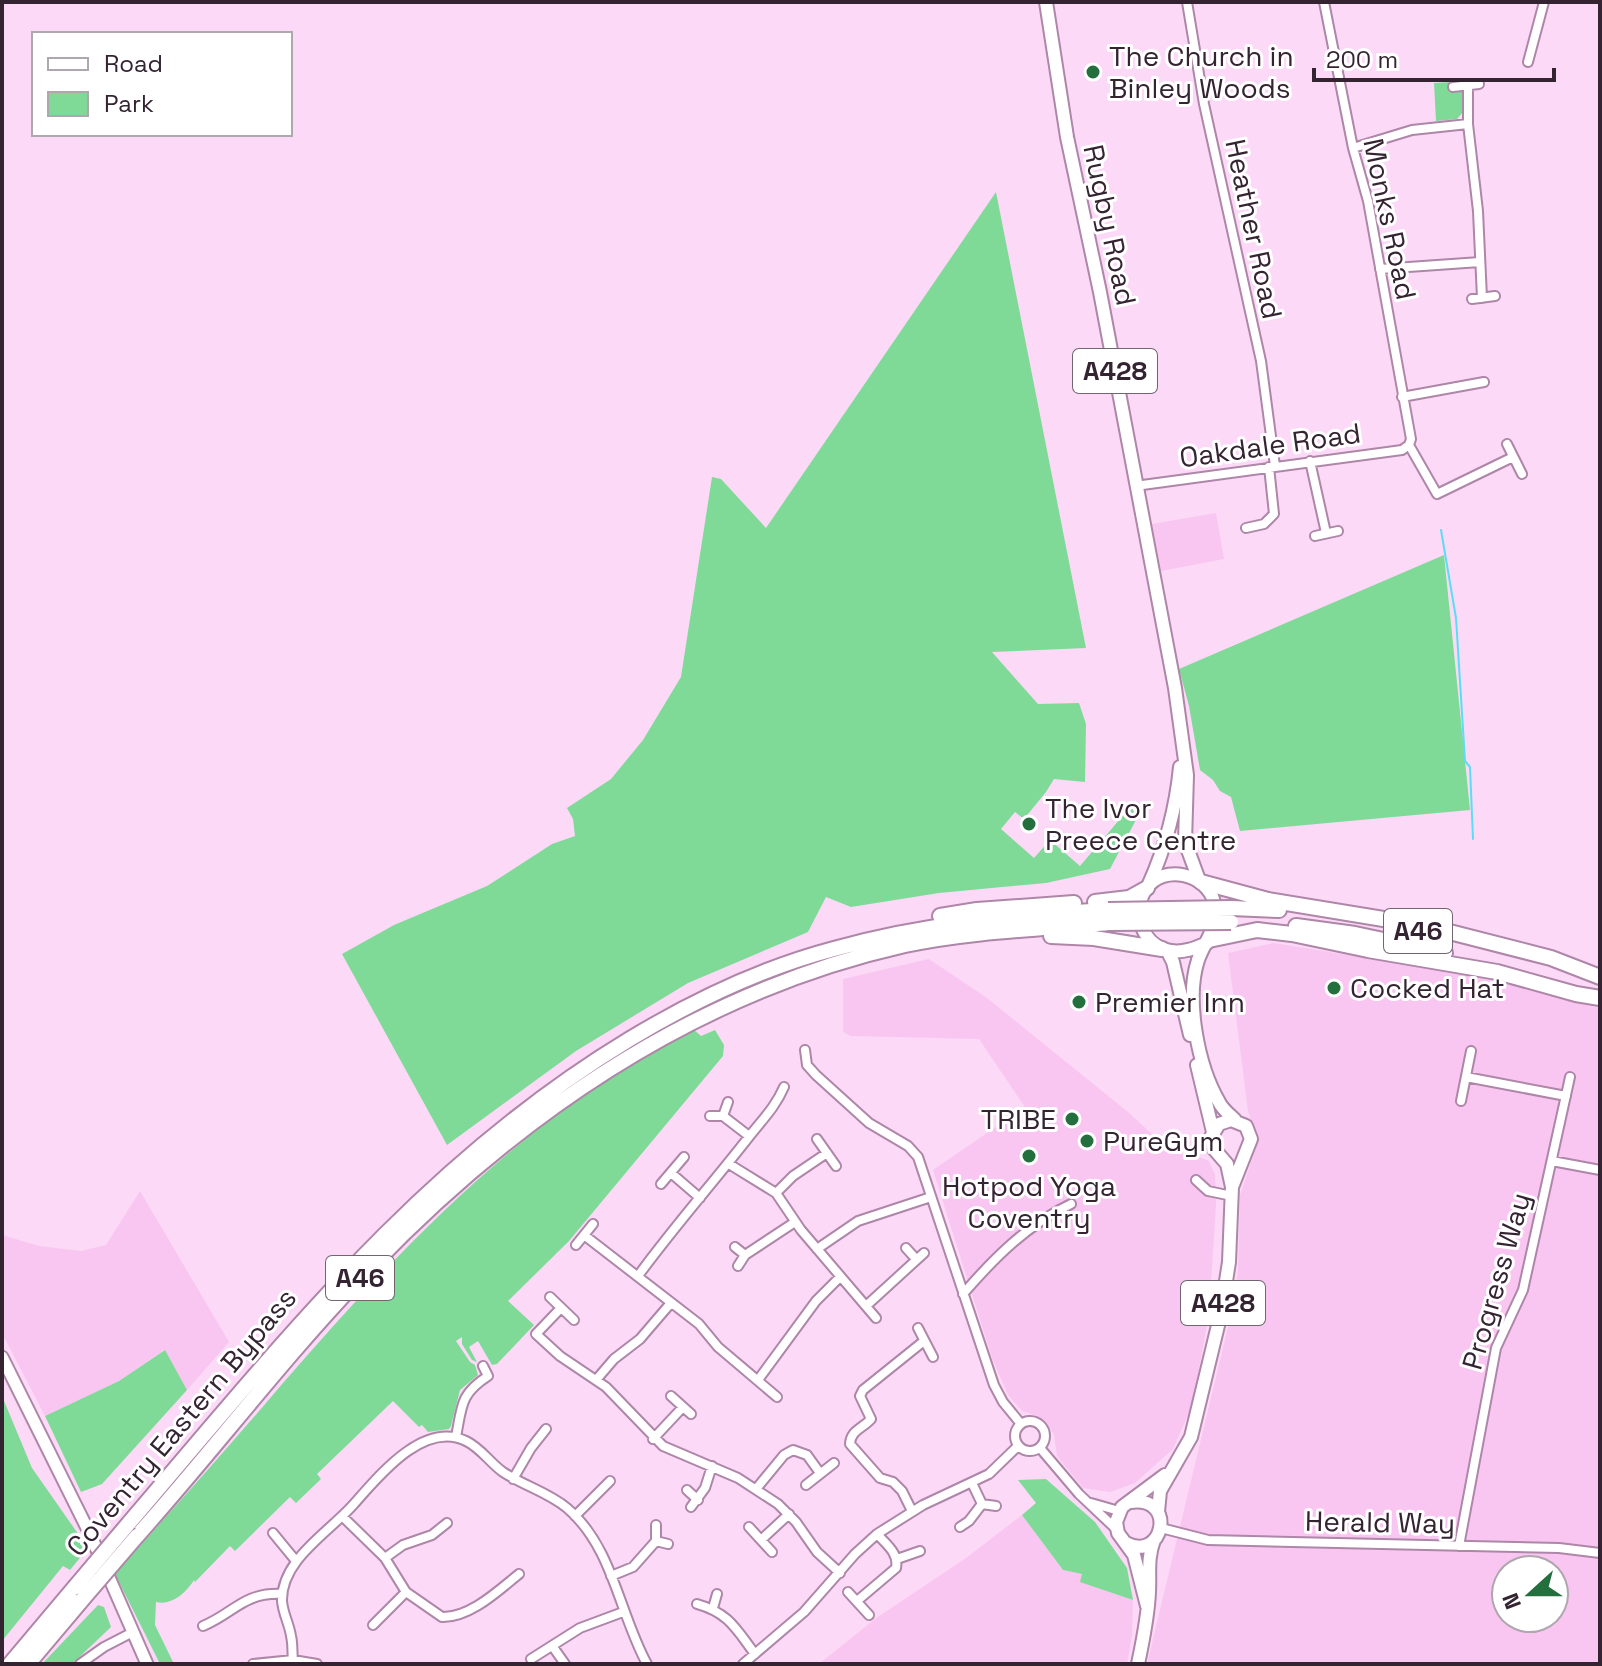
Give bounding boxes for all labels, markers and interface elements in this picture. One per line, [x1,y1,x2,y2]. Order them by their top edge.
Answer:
legend [32,32,292,136]
scale bar [1314,32,1554,82]
place label: The Church in Binley Woods [1109,38,1294,106]
text: 200 m [1326,44,1398,75]
text: Road [104,48,163,79]
marker: The Church in Binley Woods [1084,63,1102,81]
text: Park [104,88,154,119]
street label: Monks Road [1355,135,1425,303]
street label: Heather Road [1217,136,1291,322]
street label: Rugby Road [1075,141,1145,309]
road number: A428 [1073,349,1157,393]
street label: Oakdale Road [1177,414,1363,476]
place label: The Ivor Preece Centre [1045,790,1236,858]
marker: The Ivor Preece Centre [1020,815,1038,833]
road number: A46 [1384,909,1452,953]
place label: Cocked Hat [1350,970,1505,1006]
marker: Cocked Hat [1325,979,1343,997]
place label: Premier Inn [1095,984,1245,1020]
marker: Premier Inn [1070,993,1088,1011]
place label: TRIBE [981,1101,1056,1137]
marker: TRIBE [1063,1110,1081,1128]
place label: PureGym [1103,1123,1223,1159]
marker: PureGym [1078,1132,1096,1150]
marker: Hotpod Yoga Coventry [1020,1147,1038,1165]
place label: Hotpod Yoga Coventry [942,1168,1116,1236]
street label: Progress Way [1454,1188,1538,1374]
road number: A46 [326,1256,394,1300]
street label: Coventry Eastern Bypass [58,1280,304,1564]
road number: A428 [1181,1281,1265,1325]
street label: Herald Way [1305,1503,1455,1541]
north arrow [1490,1554,1570,1634]
text: N [1496,1589,1527,1613]

